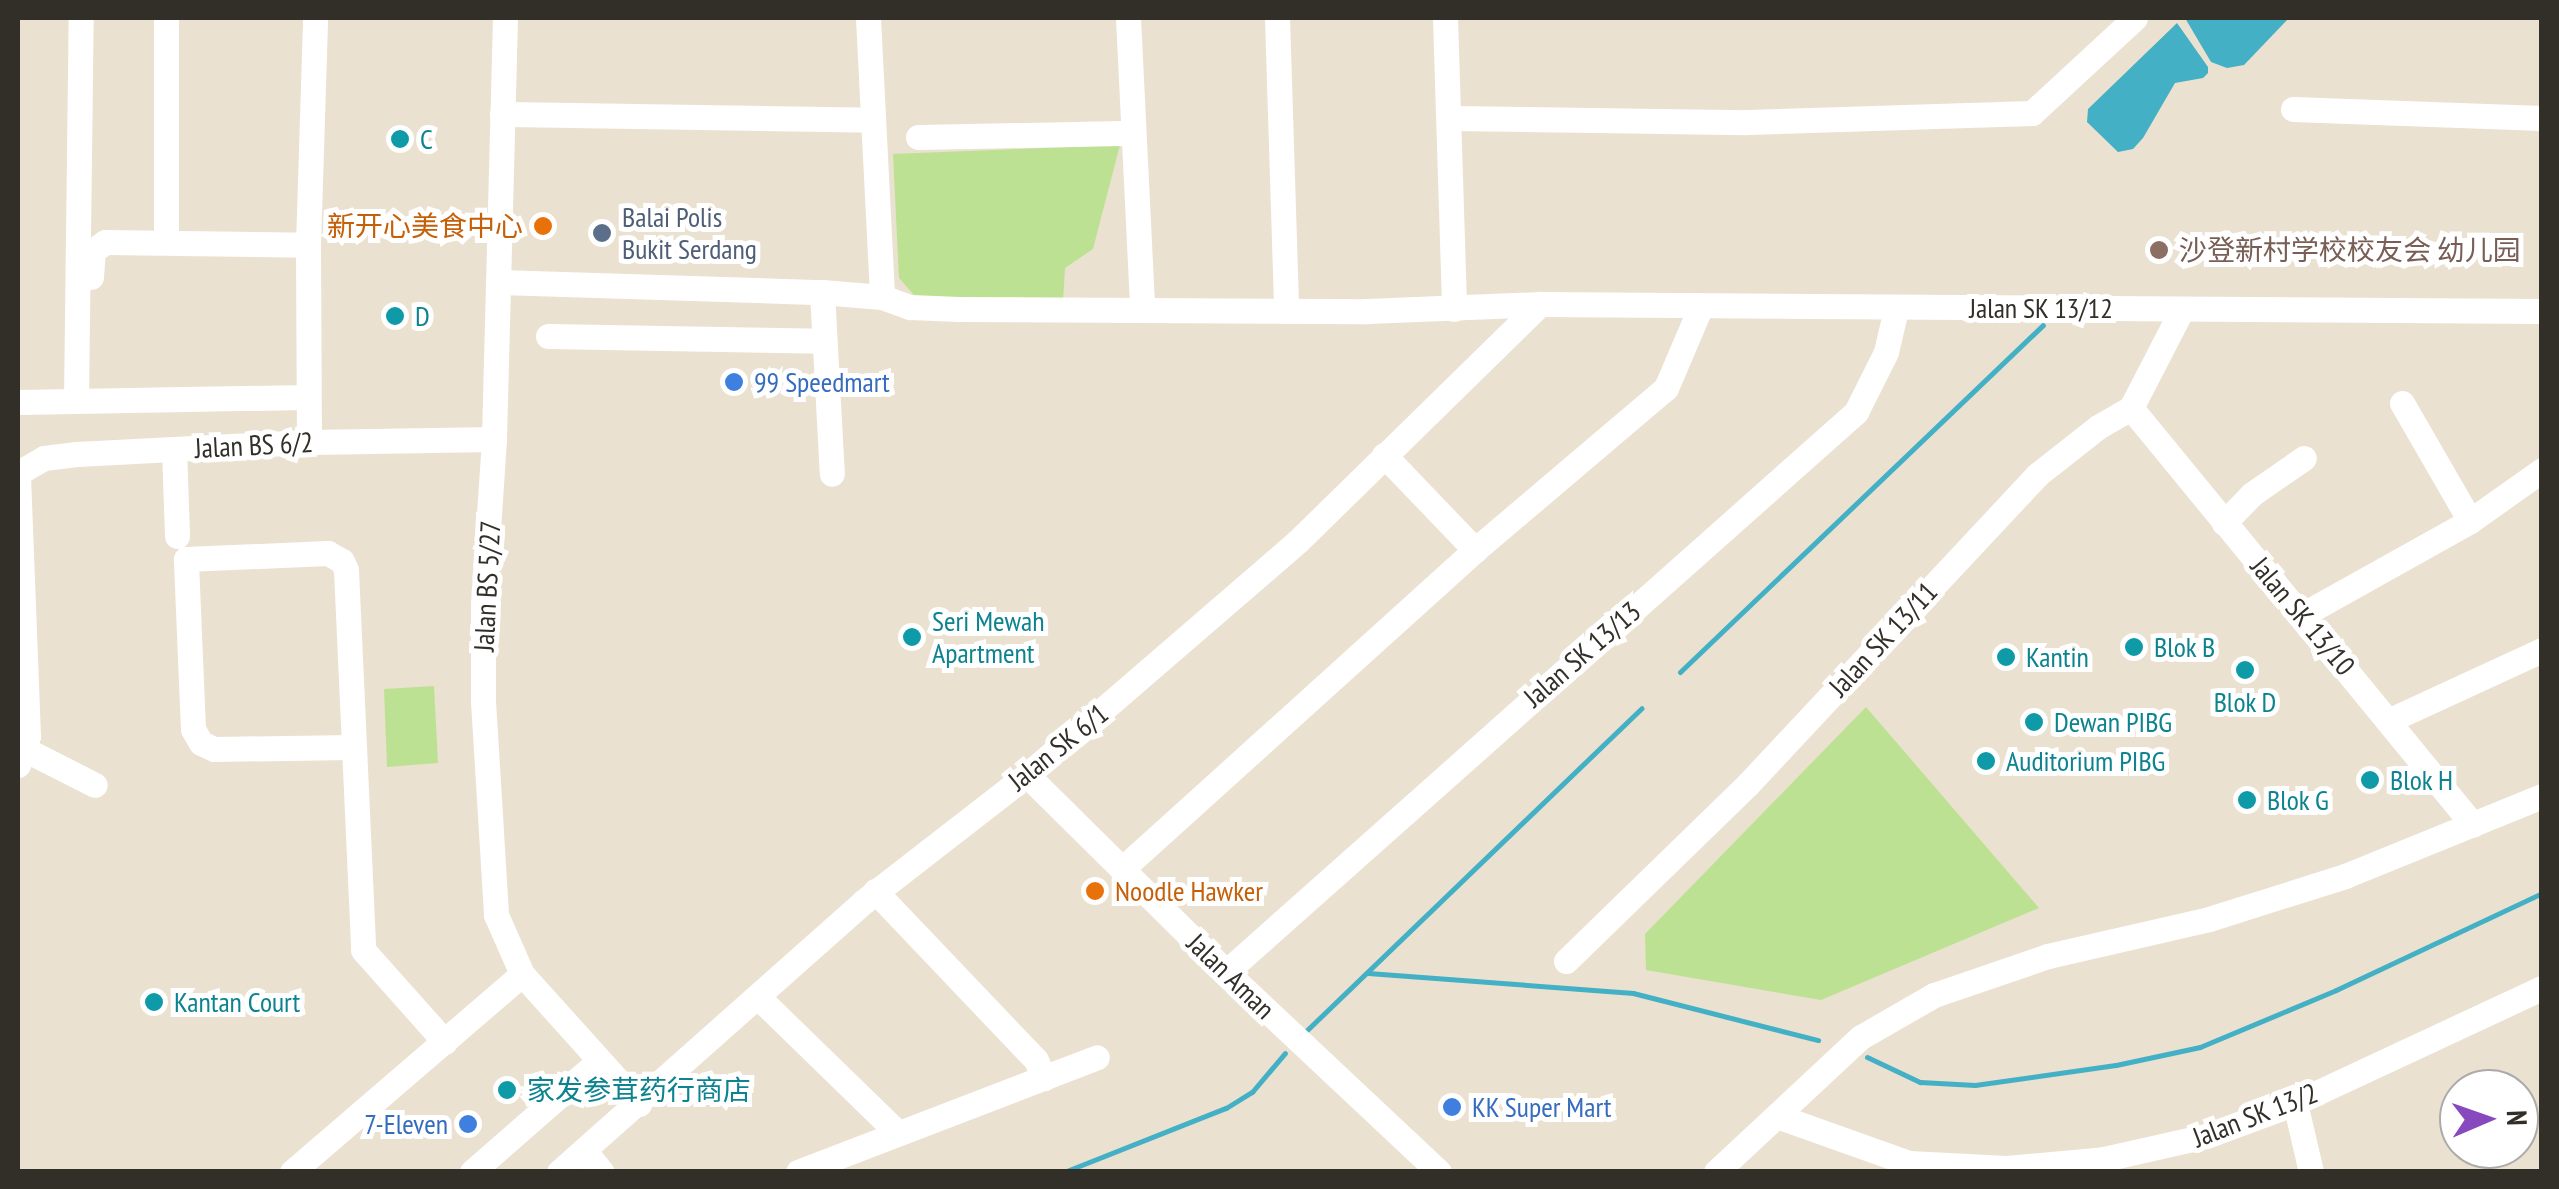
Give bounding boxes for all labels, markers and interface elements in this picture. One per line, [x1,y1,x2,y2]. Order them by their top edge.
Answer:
place label: C [420,122,433,156]
marker: C [389,128,411,150]
place label: Balai Polis Bukit Serdang [622,200,757,266]
place label: 新开心美食中心 [327,209,523,243]
marker: 新开心美食中心 [532,215,554,237]
marker: Balai Polis Bukit Serdang [591,222,613,244]
place label: 沙登新村学校校友会 幼儿园 [2179,233,2521,267]
marker: 沙登新村学校校友会 幼儿园 [2148,239,2170,261]
street label: Jalan SK 13/12 [1969,291,2113,325]
place label: D [415,299,430,333]
marker: D [384,305,406,327]
place label: 99 Speedmart [754,365,890,399]
marker: 99 Speedmart [723,371,745,393]
street label: Jalan BS 6/2 [194,425,314,465]
street label: Jalan BS 5/27 [467,520,507,652]
street label: Jalan SK 13/10 [2244,550,2362,682]
street label: Jalan SK 13/11 [1822,575,1944,703]
street label: Jalan SK 13/13 [1517,594,1647,714]
place label: Seri Mewah Apartment [932,604,1044,670]
marker: Seri Mewah Apartment [901,626,923,648]
place label: Blok B [2154,630,2216,664]
marker: Blok B [2123,636,2145,658]
place label: Kantin [2026,640,2089,674]
marker: Kantin [1995,646,2017,668]
marker: Blok D [2234,659,2256,681]
place label: Blok D [2213,685,2277,719]
street label: Jalan SK 6/1 [1001,696,1115,798]
place label: Dewan PIBG [2054,705,2172,739]
marker: Dewan PIBG [2023,711,2045,733]
place label: Auditorium PIBG [2006,744,2165,778]
marker: Auditorium PIBG [1975,750,1997,772]
place label: Blok H [2390,763,2454,797]
marker: Blok H [2359,769,2381,791]
place label: Blok G [2267,783,2329,817]
marker: Blok G [2236,789,2258,811]
place label: Noodle Hawker [1115,874,1263,908]
marker: Noodle Hawker [1084,880,1106,902]
street label: Jalan Aman [1180,926,1282,1026]
place label: Kantan Court [174,985,300,1019]
marker: Kantan Court [143,991,165,1013]
north arrow [2439,1069,2539,1169]
place label: 家发参茸药行商店 [527,1073,751,1107]
street label: Jalan SK 13/2 [2188,1076,2322,1154]
marker: 家发参茸药行商店 [496,1079,518,1101]
place label: KK Super Mart [1472,1090,1612,1124]
marker: KK Super Mart [1441,1096,1463,1118]
place label: 7-Eleven [364,1107,448,1141]
text: N [2499,1110,2536,1126]
marker: 7-Eleven [457,1113,479,1135]

